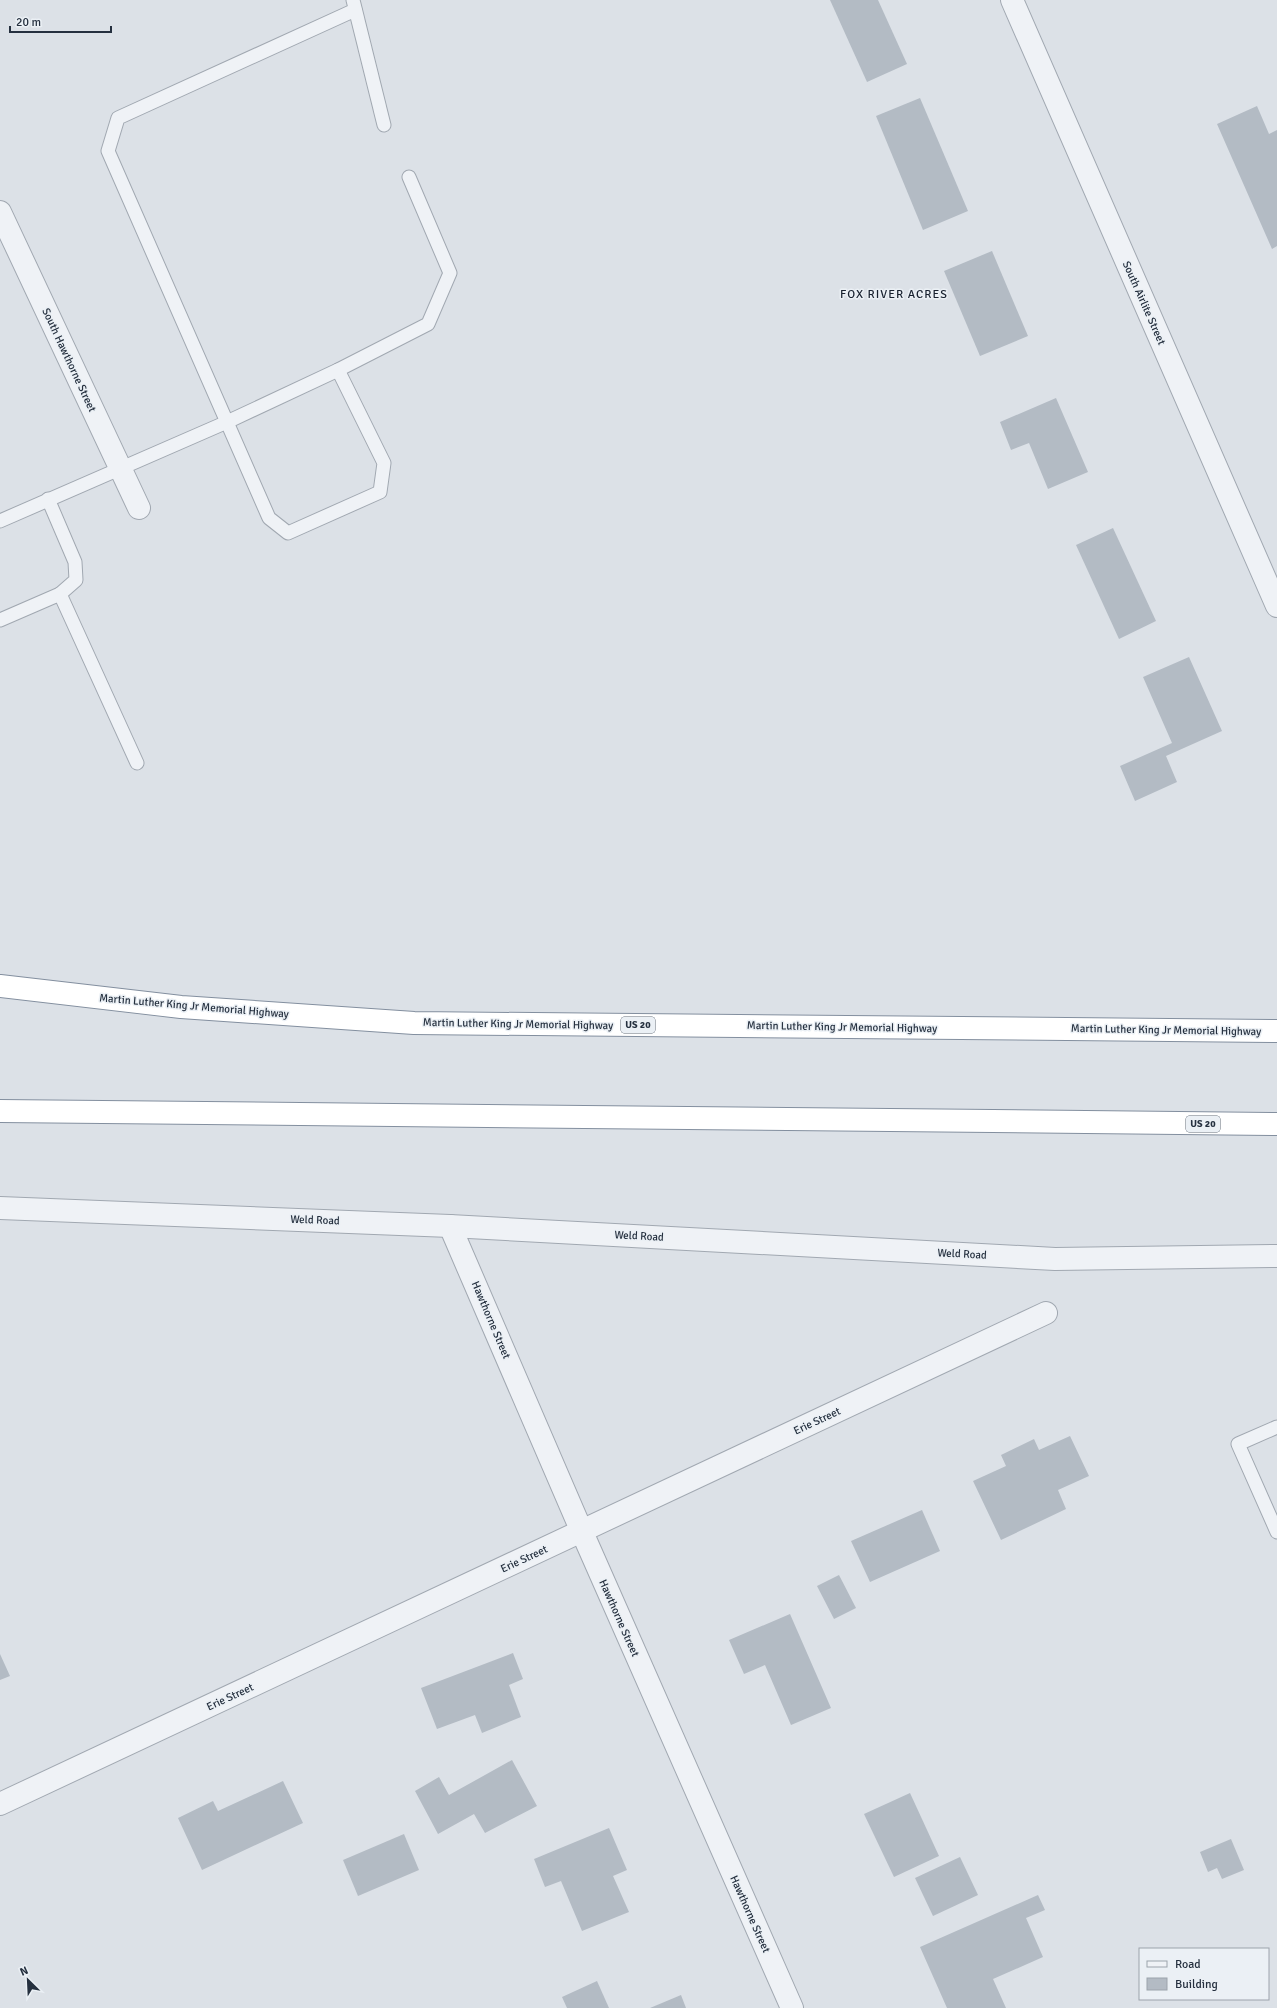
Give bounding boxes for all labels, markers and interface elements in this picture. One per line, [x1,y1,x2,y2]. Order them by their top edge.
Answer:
scale bar [10,8,111,34]
text: 20 m [16,15,41,30]
street label: South Airlite Street [1120,259,1168,347]
district label: FOX RIVER ACRES [840,287,948,302]
street label: South Hawthorne Street [39,306,99,414]
street label: Martin Luther King Jr Memorial Highway [99,991,290,1021]
street label: Martin Luther King Jr Memorial Highway [423,1016,614,1032]
road number: US 20 [621,1017,655,1033]
street label: Martin Luther King Jr Memorial Highway [747,1019,938,1035]
street label: Martin Luther King Jr Memorial Highway [1071,1022,1262,1038]
road number: US 20 [1186,1116,1220,1132]
street label: Weld Road [290,1213,340,1227]
street label: Weld Road [614,1228,664,1244]
street label: Weld Road [937,1246,987,1262]
street label: Hawthorne Street [469,1279,513,1361]
street label: Erie Street [792,1404,843,1437]
street label: Erie Street [499,1542,550,1575]
street label: Hawthorne Street [596,1577,642,1659]
street label: Erie Street [205,1680,256,1713]
street label: Hawthorne Street [727,1873,773,1955]
legend [1139,1948,1269,2000]
text: Road [1175,1957,1201,1972]
north arrow [8,1960,48,2000]
text: N [18,1964,30,1979]
text: Building [1175,1977,1218,1992]

